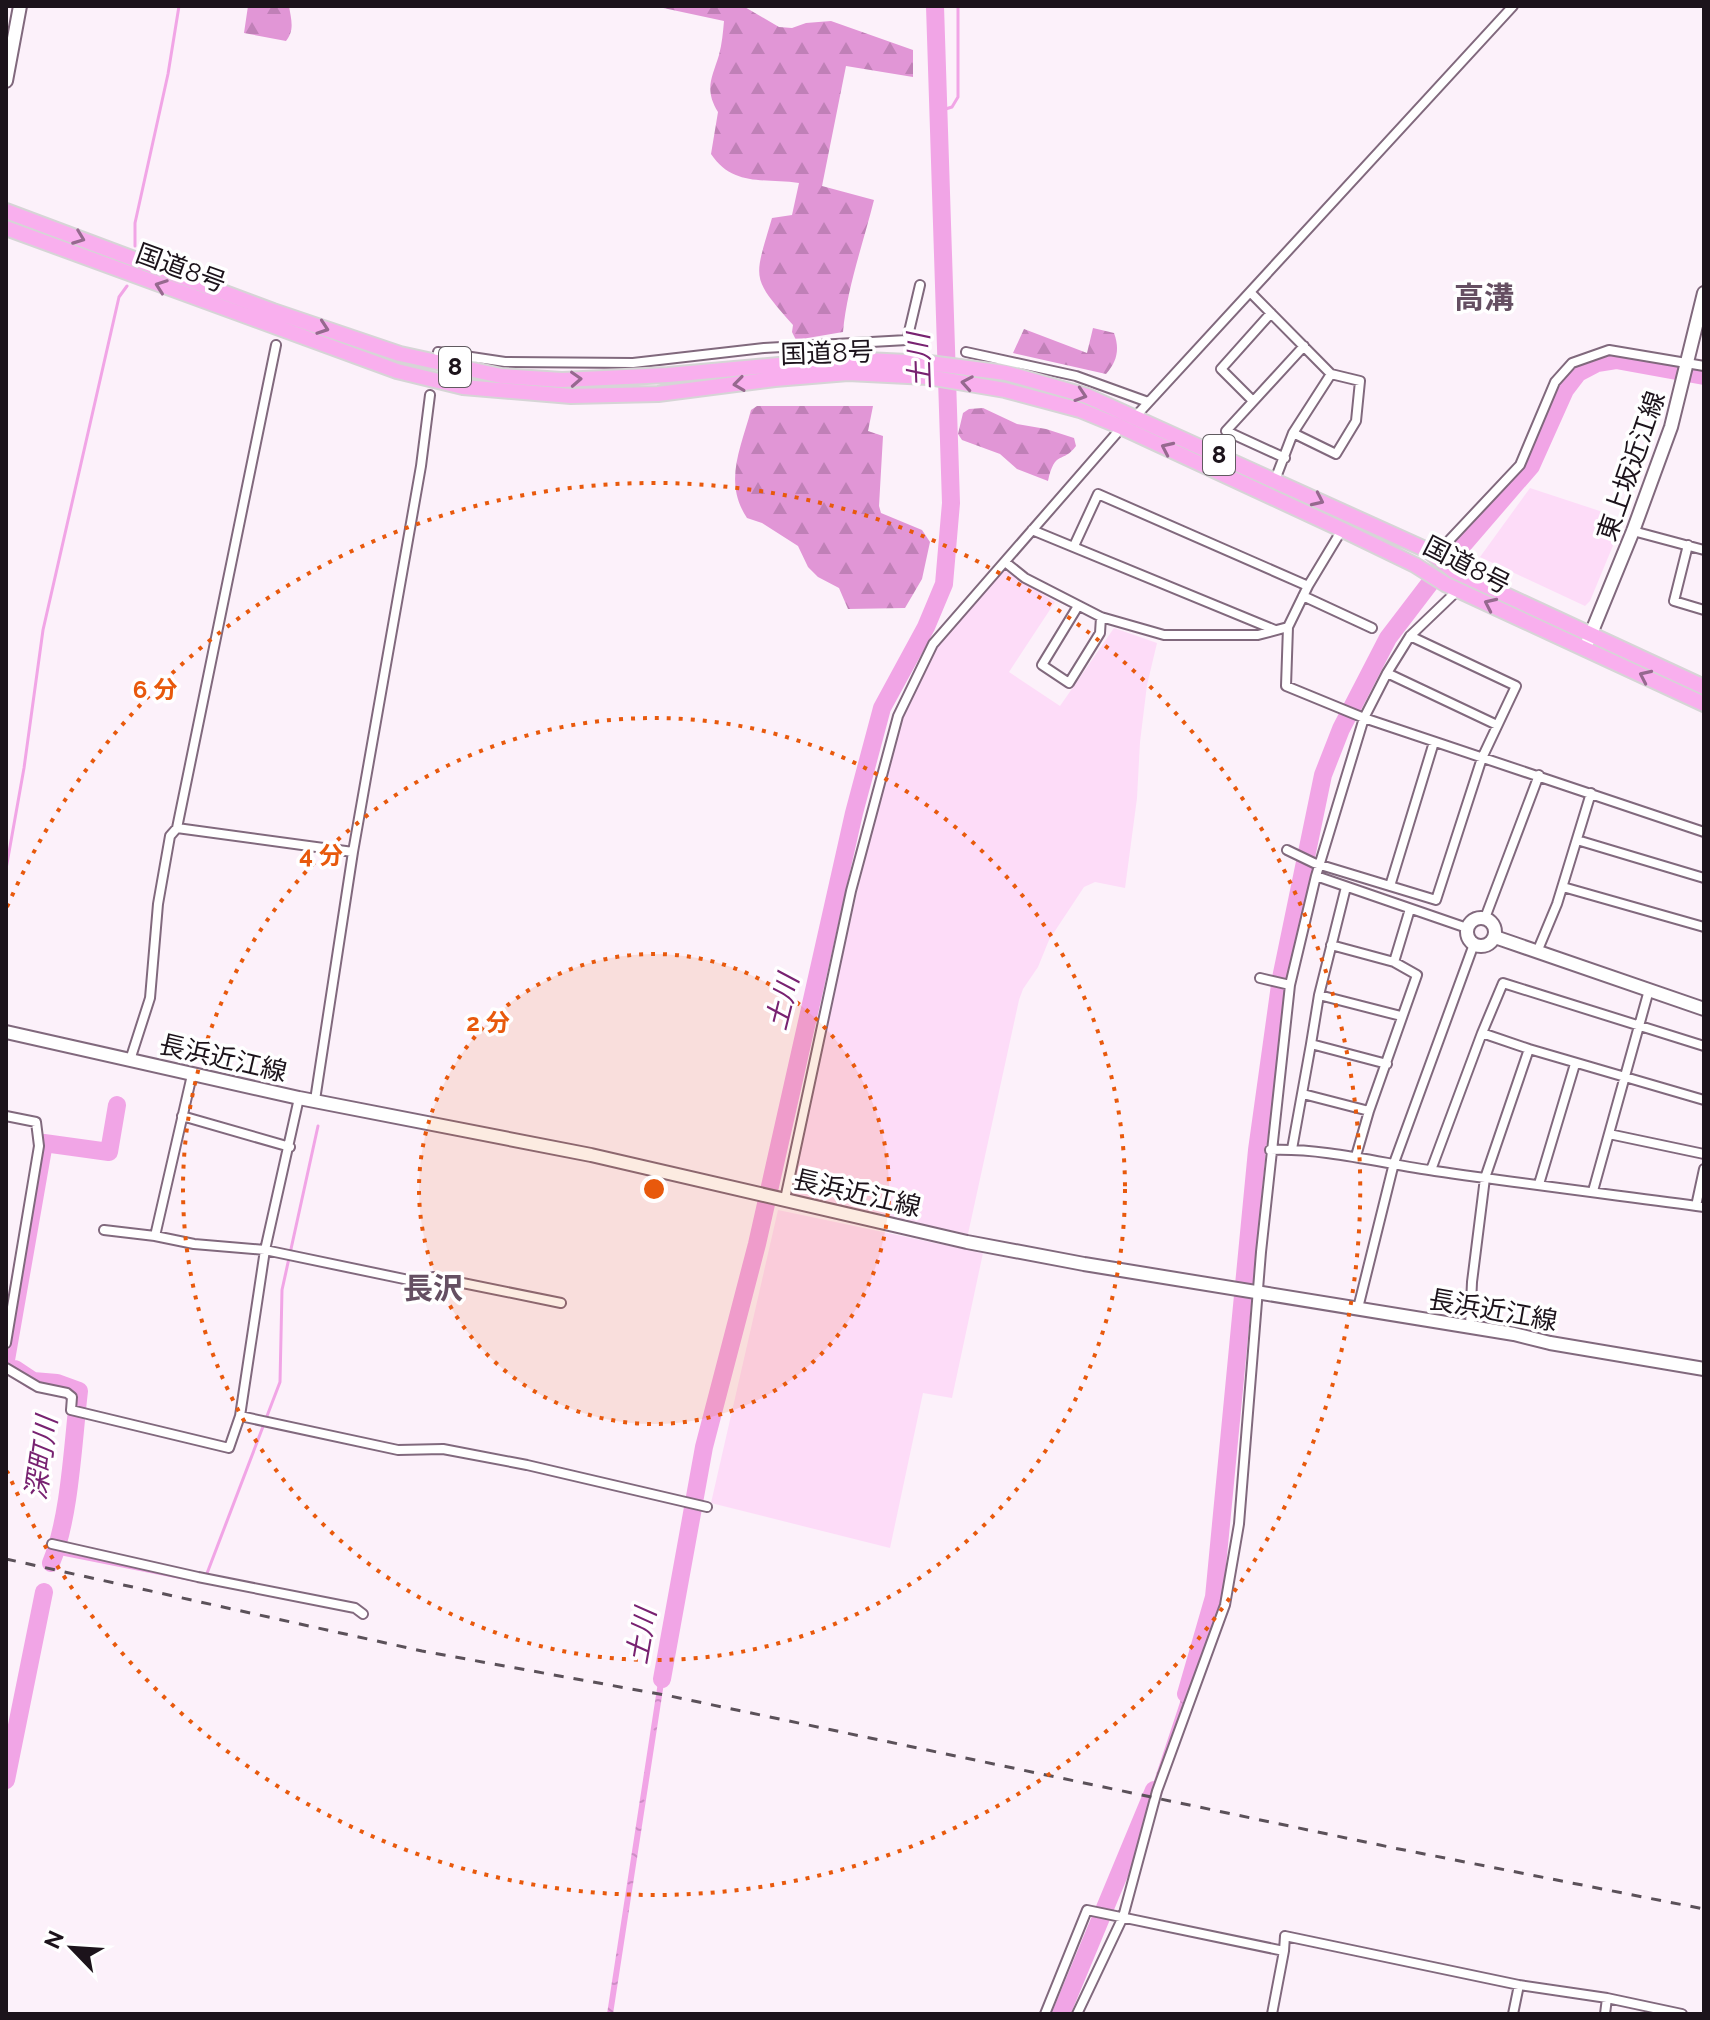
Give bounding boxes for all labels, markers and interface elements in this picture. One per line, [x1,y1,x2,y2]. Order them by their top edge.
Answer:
one-way arrow [71,228,85,245]
street label: 国道8号 [132,238,230,298]
one-way arrow [155,280,169,296]
district label: 高溝 [1454,280,1514,315]
one-way arrow [315,319,329,335]
water label: 土川 [902,329,937,390]
street label: 国道8号 [780,336,874,370]
road number: 8 [439,347,471,387]
one-way arrow [570,371,583,388]
one-way arrow [732,375,745,392]
one-way arrow [960,376,973,393]
one-way arrow [1073,385,1087,401]
street label: 東上坂近江線 [1591,387,1671,545]
road number: 8 [1203,435,1235,475]
one-way arrow [1161,442,1175,458]
one-way arrow [1310,490,1325,506]
street label: 国道8号 [1419,530,1515,600]
one-way arrow [1484,598,1498,614]
one-way arrow [1638,670,1653,686]
text: 6 分 [133,675,177,704]
text: 4 分 [299,841,343,870]
water label: 土川 [760,968,806,1033]
text: 2 分 [466,1008,510,1037]
street label: 長浜近江線 [156,1029,290,1087]
street label: 長浜近江線 [790,1164,924,1222]
centre of rings [640,1175,668,1203]
district label: 長沢 [403,1271,463,1306]
street label: 長浜近江線 [1426,1284,1560,1336]
water label: 深町川 [19,1411,64,1502]
water label: 土川 [620,1603,663,1667]
north arrow [32,1908,112,1988]
text: N [39,1926,69,1953]

